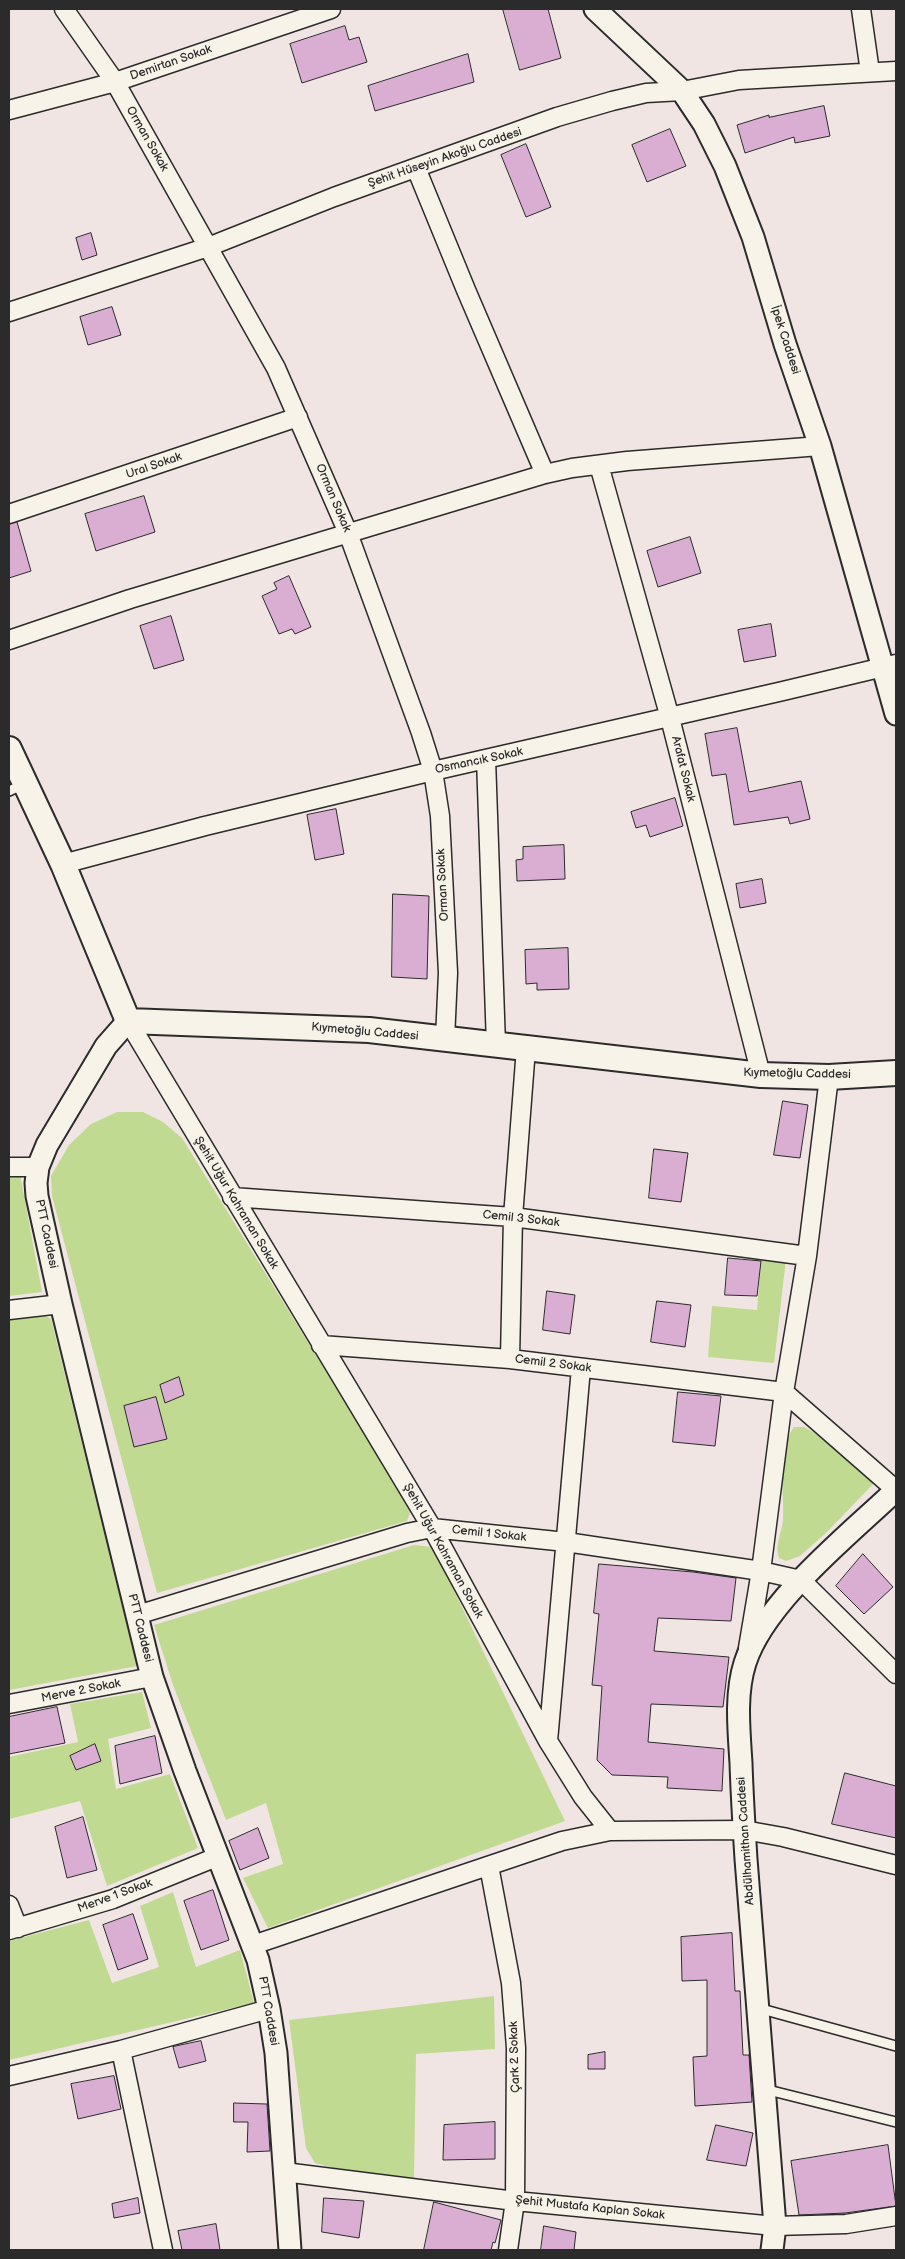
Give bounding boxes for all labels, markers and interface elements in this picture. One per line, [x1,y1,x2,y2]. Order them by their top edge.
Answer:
street label: Demirtan Sokak [128,42,214,84]
street label: Orman Sokak [123,104,171,174]
street label: Şehit Hüseyin Akoğlu Caddesi [366,125,524,191]
street label: İpek Caddesi [767,304,803,376]
street label: Ural Sokak [124,450,184,482]
street label: Orman Sokak [312,462,354,534]
street label: Arafat Sokak [668,734,698,804]
street label: Osmancık Sokak [434,745,524,777]
street label: Orman Sokak [434,848,452,922]
street label: Kıymetoğlu Caddesi [311,1020,419,1044]
street label: Kıymetoğlu Caddesi [743,1066,851,1082]
street label: Şehit Uğur Kahraman Sokak [191,1134,281,1272]
street label: PTT Caddesi [32,1198,60,1270]
street label: Cemil 3 Sokak [482,1208,560,1230]
street label: Cemil 2 Sokak [514,1352,592,1376]
street label: Şehit Uğur Kahraman Sokak [400,1481,486,1621]
street label: Cemil 1 Sokak [451,1523,527,1545]
street label: PTT Caddesi [125,1592,155,1664]
street label: Merve 2 Sokak [40,1676,122,1706]
street label: Abdülhamithan Caddesi [734,1776,758,1906]
street label: Merve 1 Sokak [76,1876,154,1916]
street label: PTT Caddesi [255,1975,281,2047]
street label: Çark 2 Sokak [507,2021,523,2093]
street label: Şehit Mustafa Kaplan Sokak [515,2193,665,2223]

